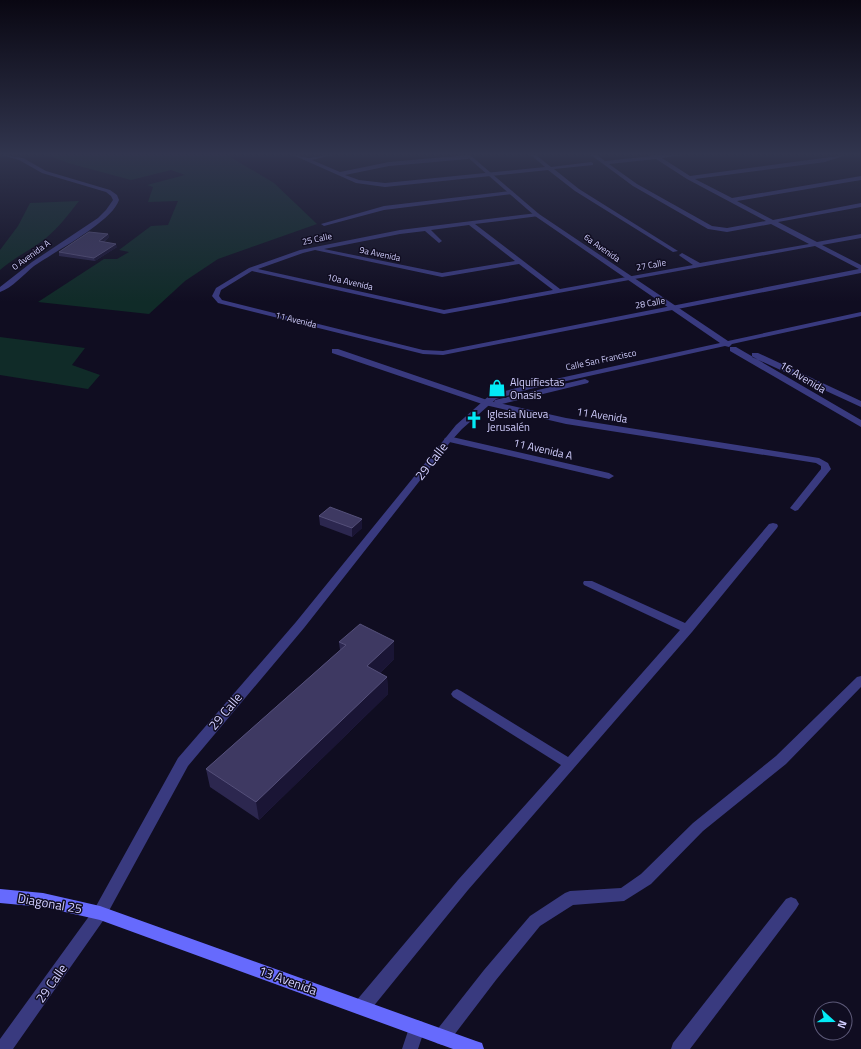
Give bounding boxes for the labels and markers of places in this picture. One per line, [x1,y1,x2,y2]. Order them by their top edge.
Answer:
place label: Alquifiestas Onasis [510,374,564,403]
shop icon: Alquifiestas Onasis [487,378,507,398]
place label: Iglesia Nueva Jerusalén [487,406,549,435]
church icon: Iglesia Nueva Jerusalén [464,410,484,430]

